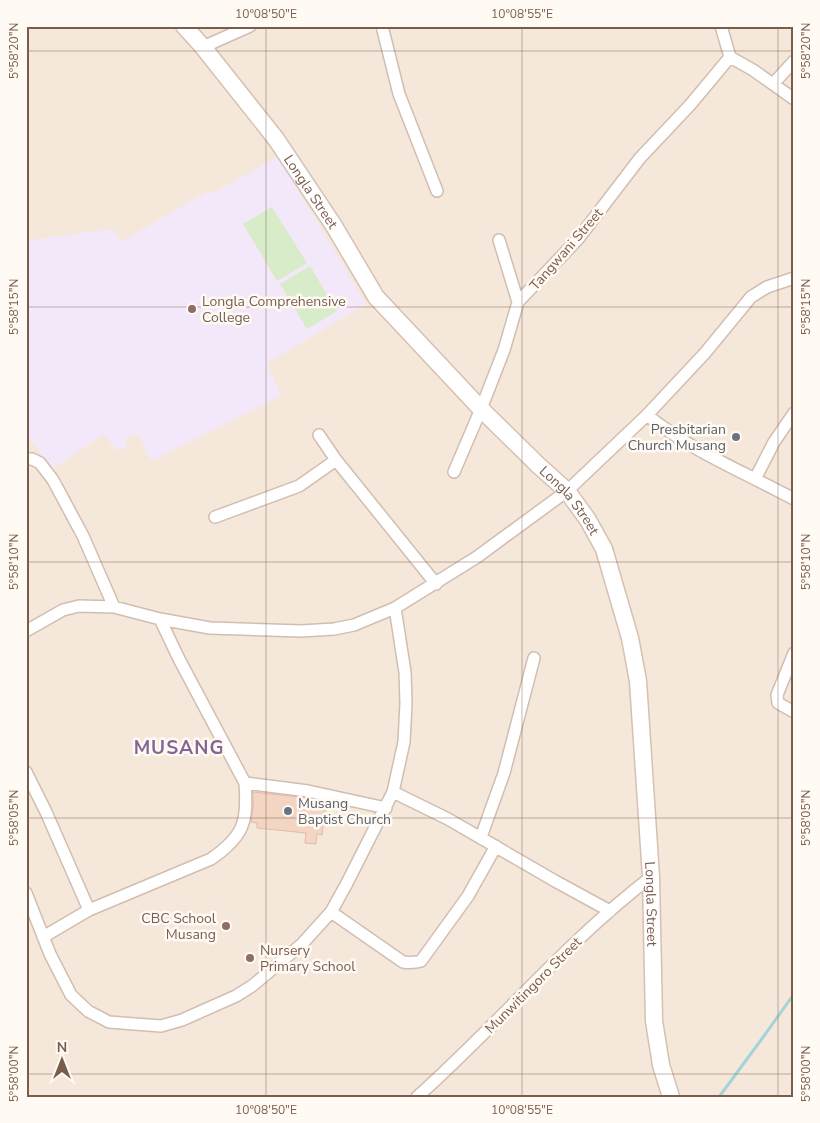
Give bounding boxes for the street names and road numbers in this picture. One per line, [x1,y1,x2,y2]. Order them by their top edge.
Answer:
street label: Longla Street [279,151,342,233]
street label: Tangwani Street [525,204,607,294]
street label: Longla Street [535,462,603,538]
street label: Longla Street [640,861,661,947]
street label: Munwitingoro Street [481,933,586,1038]

